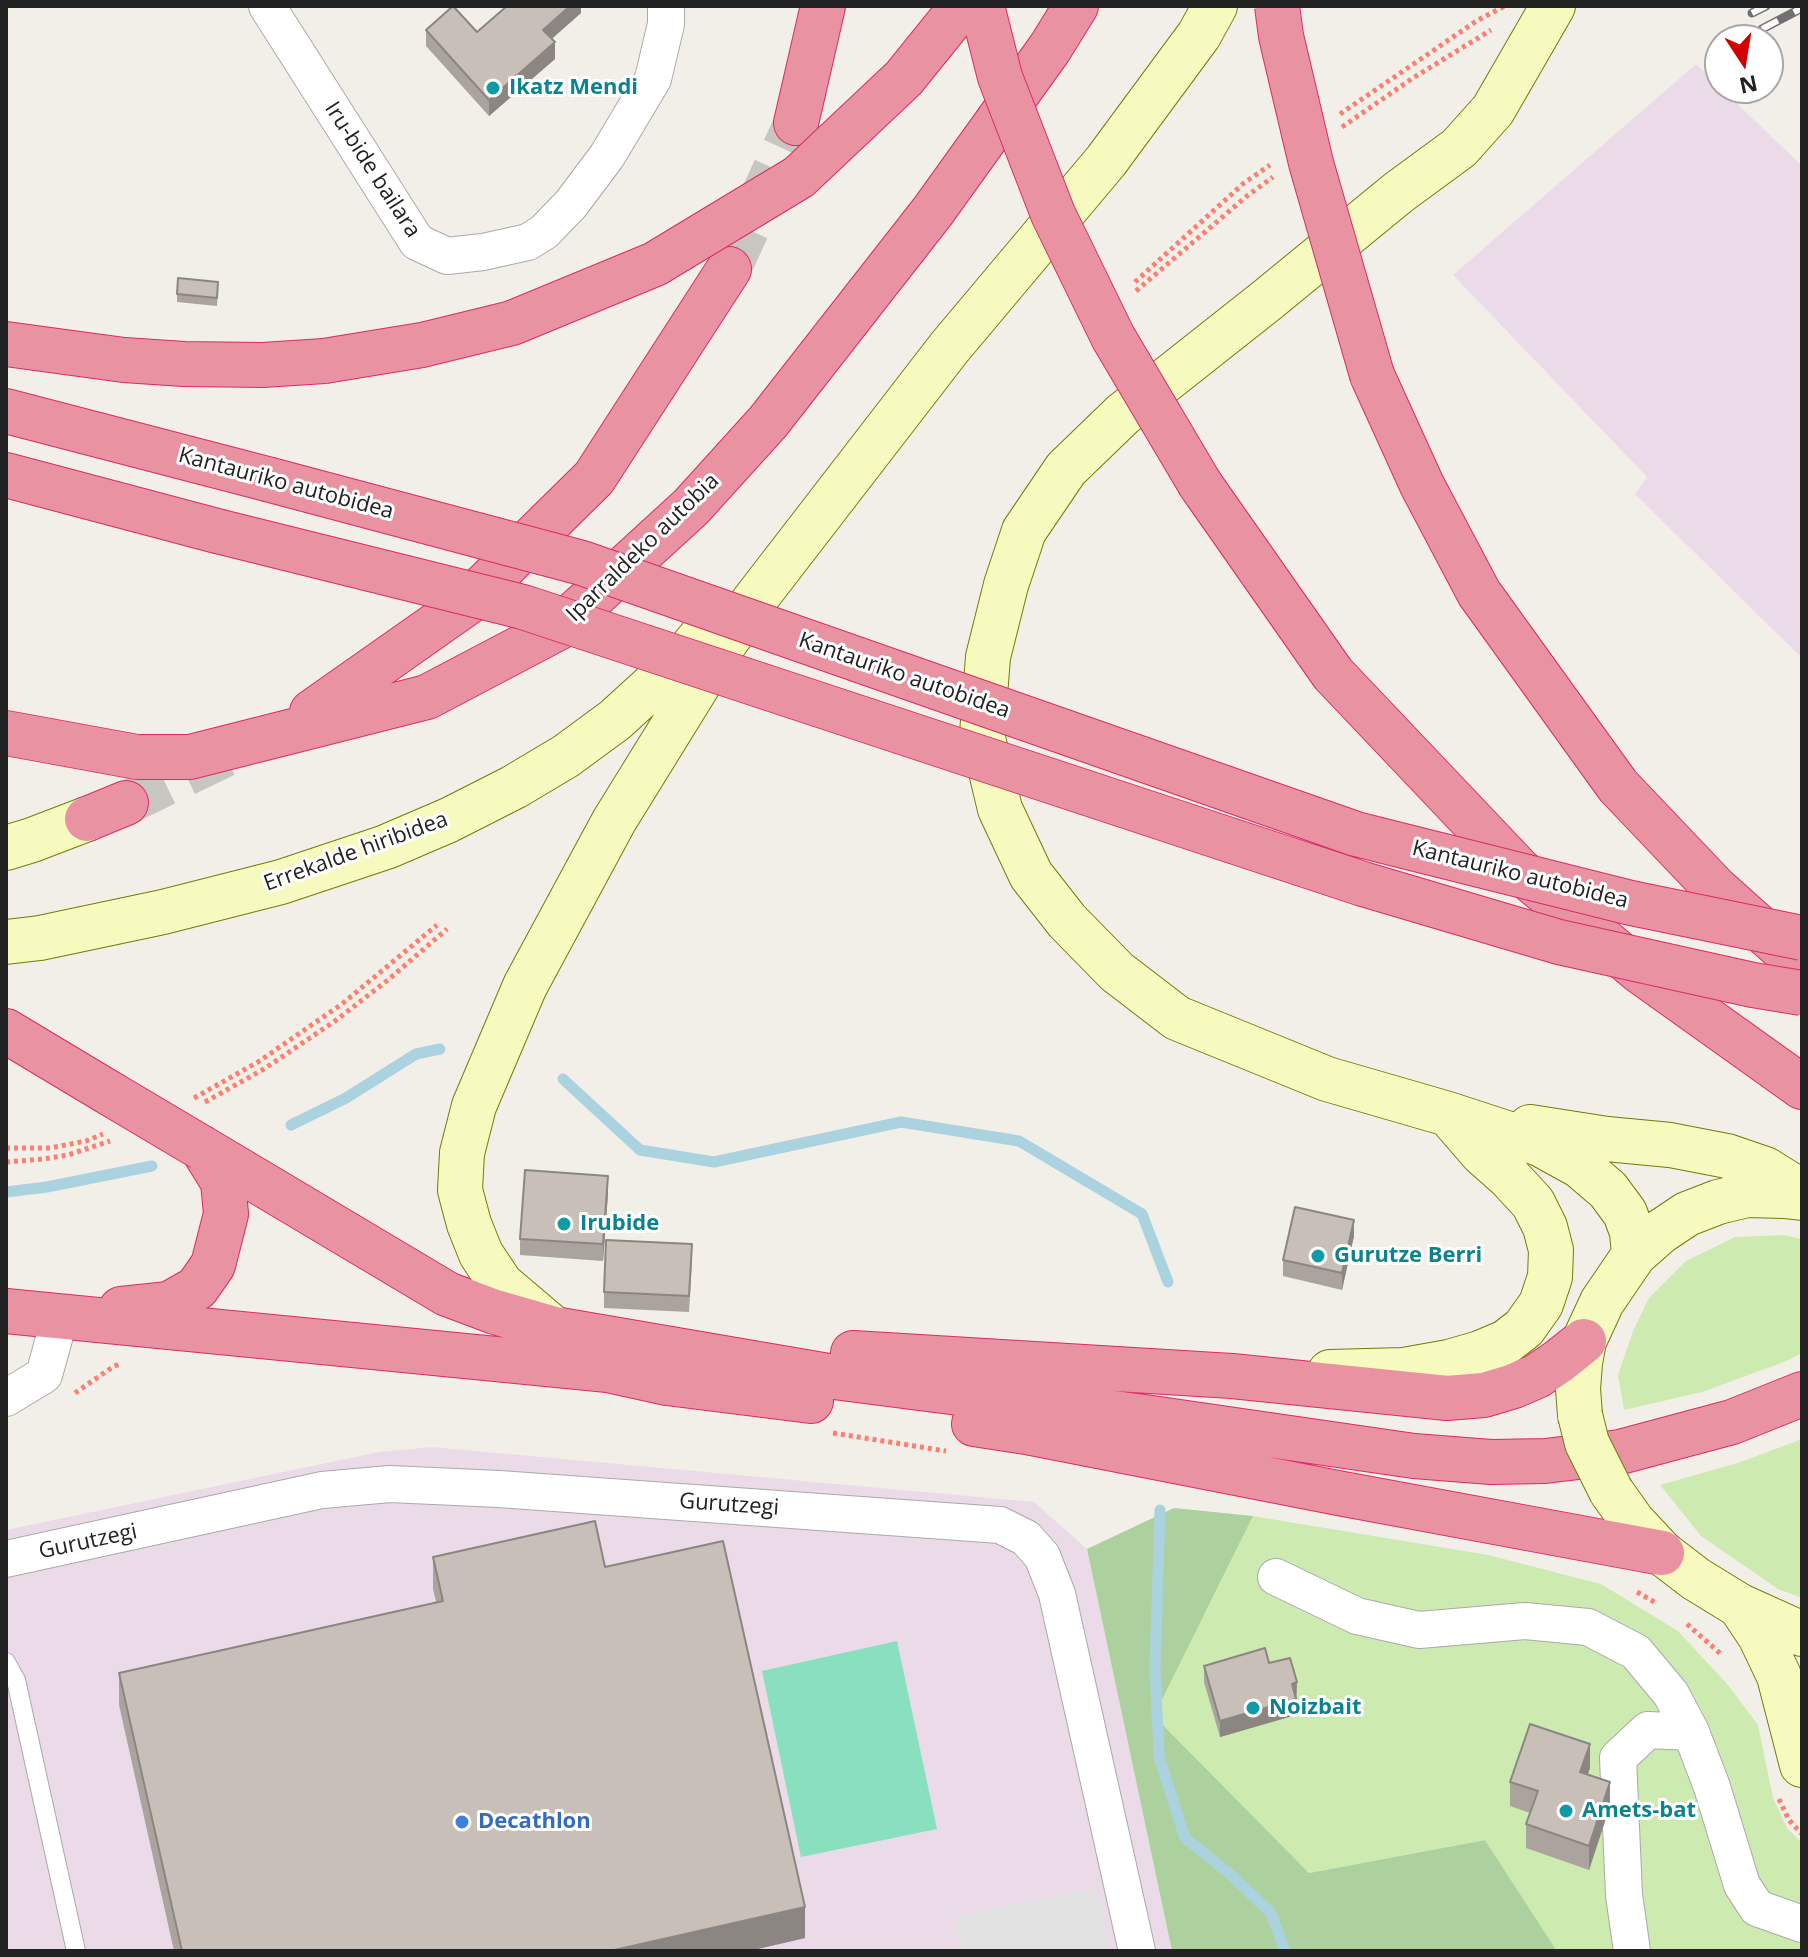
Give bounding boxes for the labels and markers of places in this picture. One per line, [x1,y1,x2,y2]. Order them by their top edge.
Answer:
place label: Ikatz Mendi [509,75,638,101]
marker: Ikatz Mendi [484,79,502,97]
place label: Irubide [580,1211,659,1237]
marker: Irubide [555,1215,573,1233]
place label: Gurutze Berri [1334,1243,1482,1269]
marker: Gurutze Berri [1309,1247,1327,1265]
place label: Noizbait [1269,1695,1361,1721]
marker: Noizbait [1244,1699,1262,1717]
place label: Amets-bat [1582,1798,1696,1824]
marker: Amets-bat [1557,1802,1575,1820]
place label: Decathlon [478,1809,591,1835]
marker: Decathlon [453,1813,471,1831]

